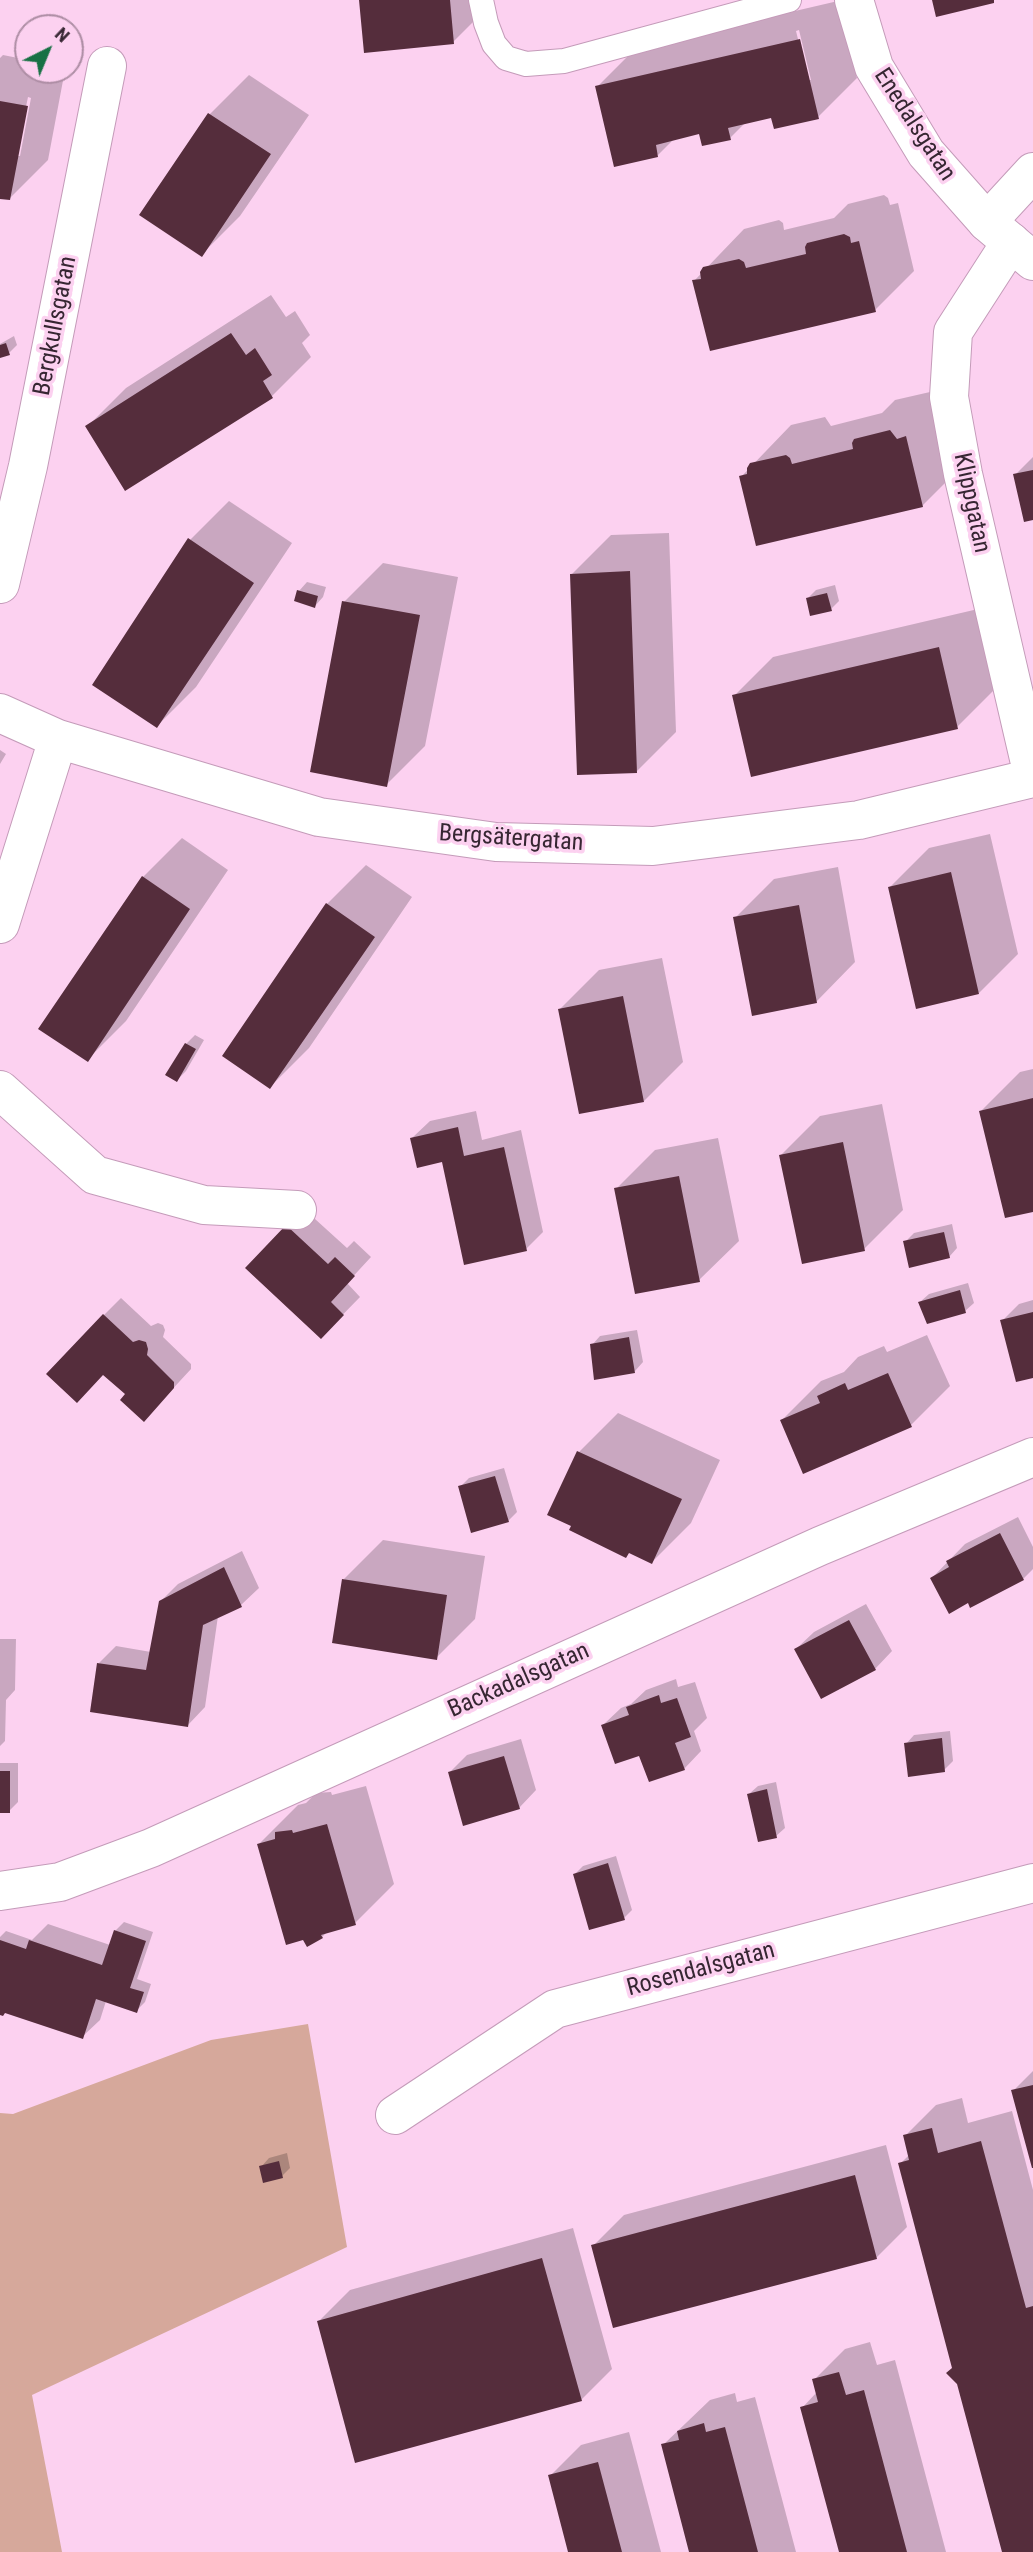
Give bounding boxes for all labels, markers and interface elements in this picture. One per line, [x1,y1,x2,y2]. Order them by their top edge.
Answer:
north arrow [14,14,84,84]
text: N [50,22,74,47]
street label: Enedalsgatan [867,63,961,187]
street label: Bergkullsgatan [28,254,84,398]
street label: Klippgatan [946,450,996,556]
street label: Bergsätergatan [438,820,584,858]
street label: Backadalsgatan [444,1637,594,1725]
street label: Rosendalsgatan [624,1936,778,2004]

